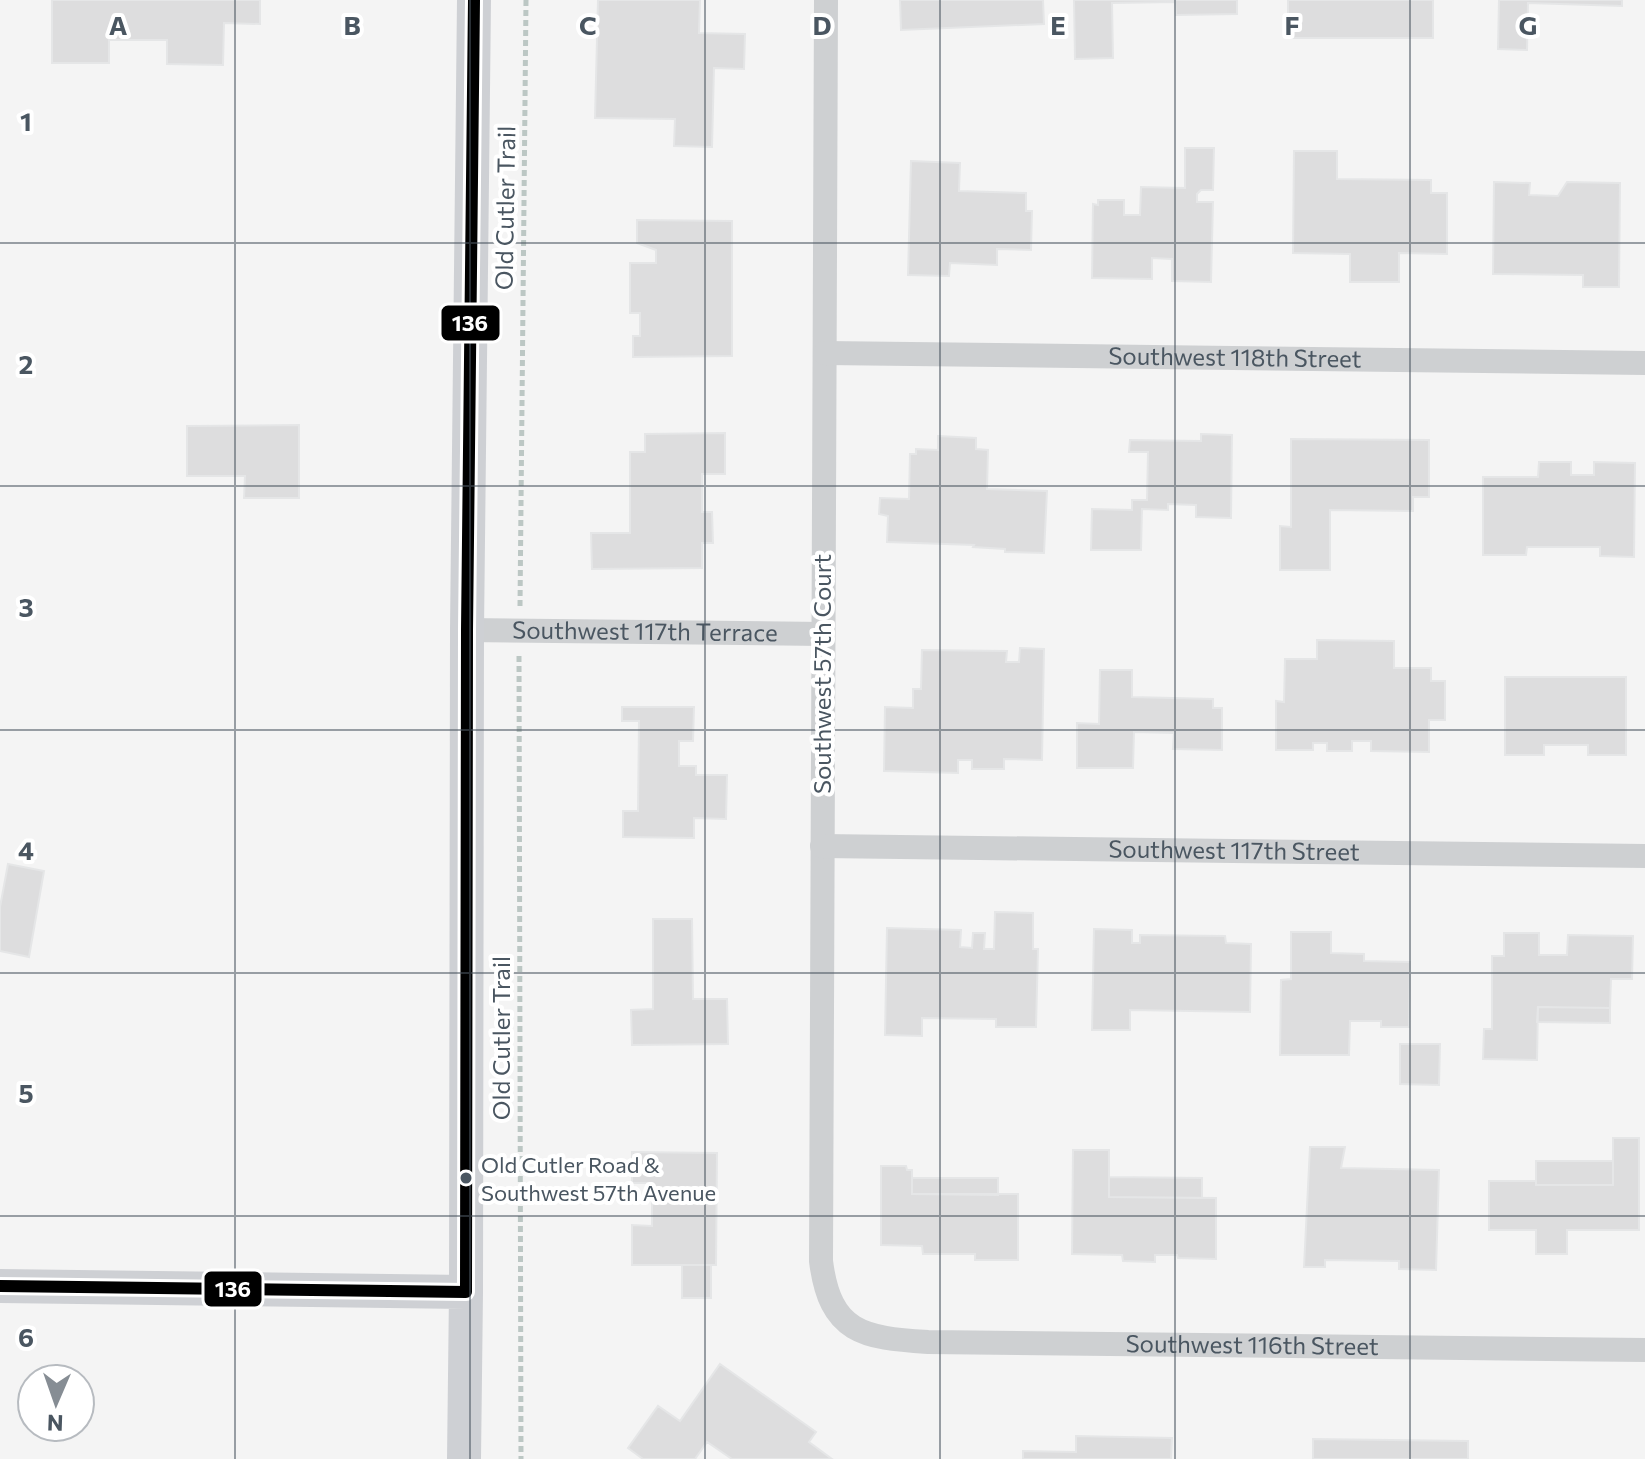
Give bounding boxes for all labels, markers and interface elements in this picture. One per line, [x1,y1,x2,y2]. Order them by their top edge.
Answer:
text: A [109,9,128,40]
text: B [343,9,361,40]
text: C [579,9,597,40]
text: D [812,9,832,40]
text: E [1050,9,1066,40]
text: F [1284,9,1300,40]
text: G [1519,9,1537,40]
text: 1 [20,105,32,136]
street label: Old Cutler Trail [489,126,520,290]
line badge: 136 [440,304,501,342]
text: 136 [452,309,488,336]
street label: Southwest 118th Street [1108,340,1362,373]
text: 2 [19,348,33,379]
street label: Southwest 57th Court [807,554,836,794]
text: 3 [18,591,34,622]
street label: Southwest 117th Terrace [512,615,778,646]
street label: Southwest 117th Street [1108,833,1360,866]
text: 4 [18,834,34,865]
street label: Old Cutler Trail [486,956,515,1120]
text: 5 [18,1077,34,1108]
place label: Old Cutler Road & Southwest 57th Avenue [481,1151,716,1206]
marker: Old Cutler Road & Southwest 57th Avenue [458,1170,474,1186]
line badge: 136 [203,1270,263,1308]
text: 136 [215,1275,251,1302]
text: 6 [18,1321,34,1352]
street label: Southwest 116th Street [1125,1328,1379,1360]
north arrow [16,1363,96,1443]
text: N [47,1410,64,1437]

